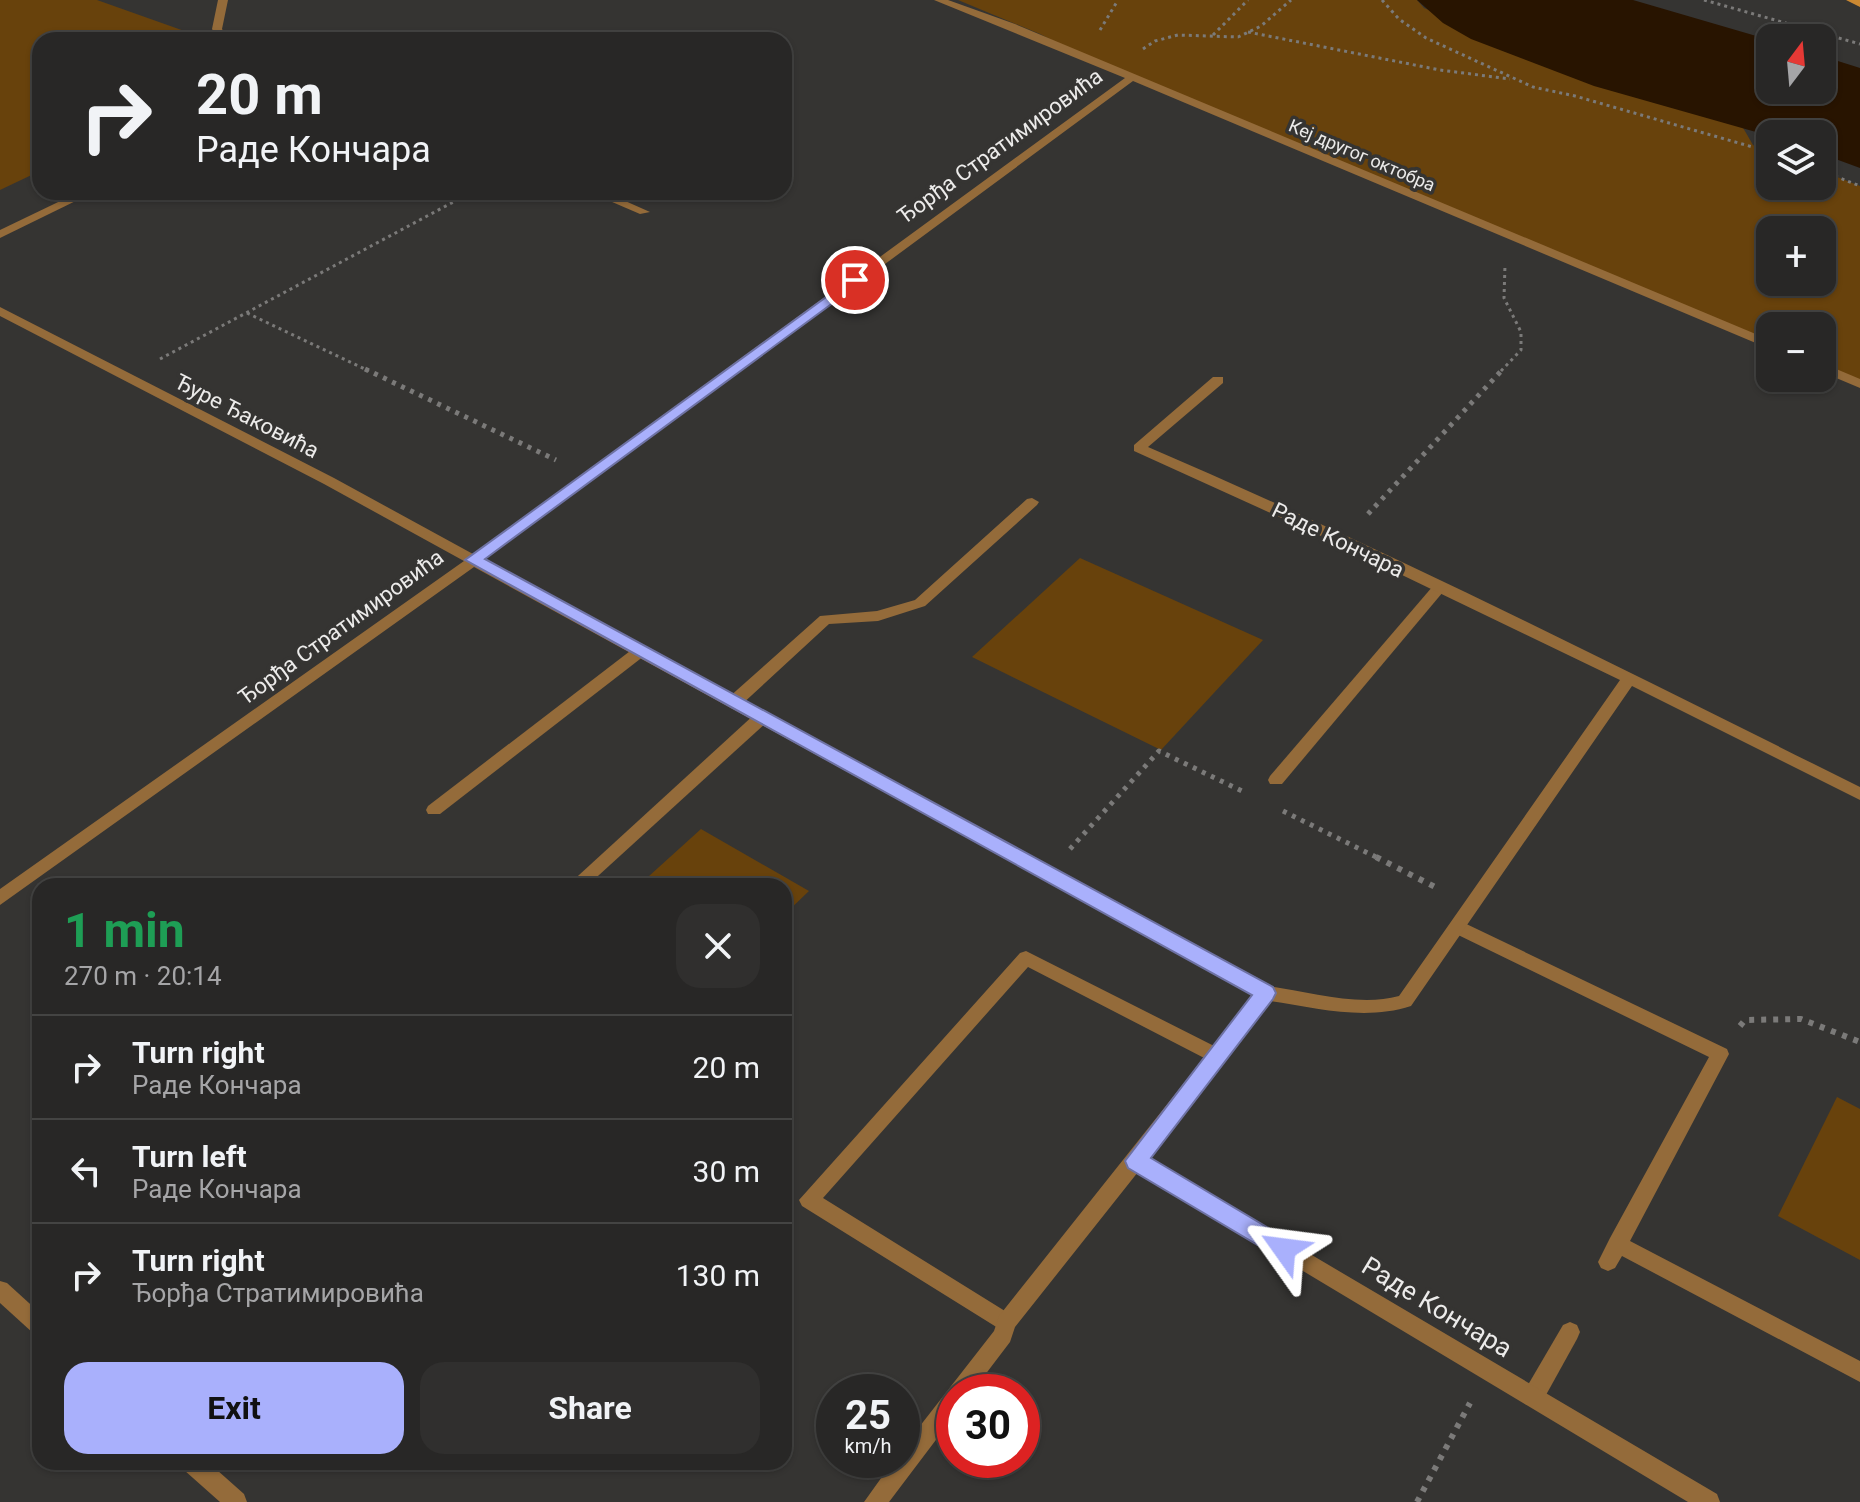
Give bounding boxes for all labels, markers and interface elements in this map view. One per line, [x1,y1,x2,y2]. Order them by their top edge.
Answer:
north arrow [1756,24,1836,104]
map controls [1756,24,1836,392]
text: 20 m [196,62,323,128]
street label: Ђорђа Стратимировића [893,63,1107,229]
icon: right [64,64,168,168]
street label: Кеј другог октобра [1286,115,1438,195]
button: layers [1756,120,1836,200]
text: Раде Кончара [196,129,431,171]
button: + [1756,216,1836,296]
pin [821,246,889,314]
icon: arrive [833,258,877,302]
button: − [1756,312,1836,392]
street label: Ђуре Ђаковића [171,369,323,463]
street label: Раде Кончара [1268,497,1408,583]
street label: Ђорђа Стратимировића [234,544,448,710]
text: 1 min [64,902,185,959]
button: close [676,904,760,988]
text: 270 m · 20:14 [64,961,222,991]
text: Turn right [132,1035,265,1070]
icon: right [64,1045,108,1089]
text: 20 m [693,1050,760,1085]
text: Раде Кончара [132,1070,302,1100]
text: Turn left [132,1139,247,1174]
icon: left [64,1149,108,1193]
text: 30 m [693,1154,760,1189]
text: Раде Кончара [132,1174,302,1204]
position arrow [1242,1207,1326,1291]
text: Turn right [132,1243,265,1278]
street label: Раде Кончара [1357,1250,1517,1364]
icon: right [64,1253,108,1297]
text: 130 m [676,1258,760,1293]
text: Ђорђа Стратимировића [132,1278,424,1308]
button: Exit [64,1362,404,1454]
button: Share [420,1362,760,1454]
speed limit sign: 30 [936,1374,1040,1478]
text: 25 [845,1392,891,1439]
text: km/h [845,1434,891,1458]

